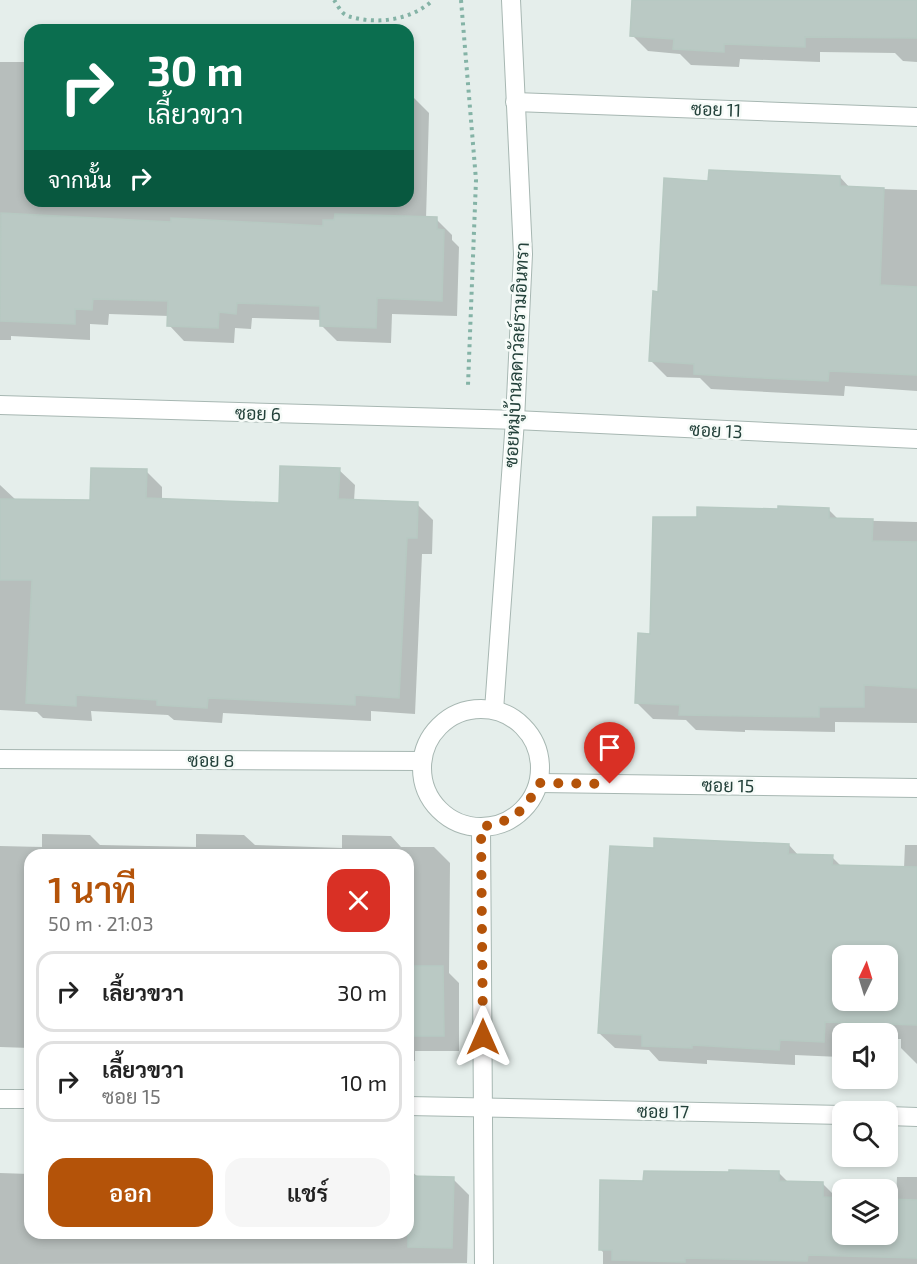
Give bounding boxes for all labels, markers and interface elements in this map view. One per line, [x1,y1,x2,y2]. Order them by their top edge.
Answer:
text: 30 m [147,44,243,94]
icon: right [48,48,126,126]
text: เลี้ยวขวา [147,97,243,129]
street label: ซอย 11 [690,97,742,121]
icon: right [124,162,157,195]
text: จากนั้น [48,166,112,192]
street label: ซอยหมู่บ้านลดาวัลย์รามอินทรา [498,242,536,468]
street label: ซอย 6 [234,401,282,425]
street label: ซอย 13 [689,418,743,442]
pin [584,722,635,784]
icon: arrive [593,731,626,764]
street label: ซอย 8 [188,749,234,771]
street label: ซอย 15 [701,774,755,796]
text: 1 นาที [48,867,136,910]
button: close [327,869,390,932]
text: 50 m · 21:03 [48,911,154,935]
north arrow [832,945,898,1011]
map controls [832,945,898,1245]
icon: right [51,975,84,1008]
text: เลี้ยวขวา [102,979,184,1005]
text: 30 m [337,979,387,1005]
position arrow [451,1005,515,1069]
button: sound [832,1023,898,1089]
text: เลี้ยวขวา [102,1056,184,1082]
icon: right [51,1065,84,1098]
text: 10 m [341,1069,387,1095]
text: ซอย 15 [102,1084,161,1108]
street label: ซอย 17 [637,1100,689,1122]
button: search [832,1101,898,1167]
button: ออก [48,1158,213,1227]
button: แชร์ [225,1158,390,1227]
button: layers [832,1179,898,1245]

